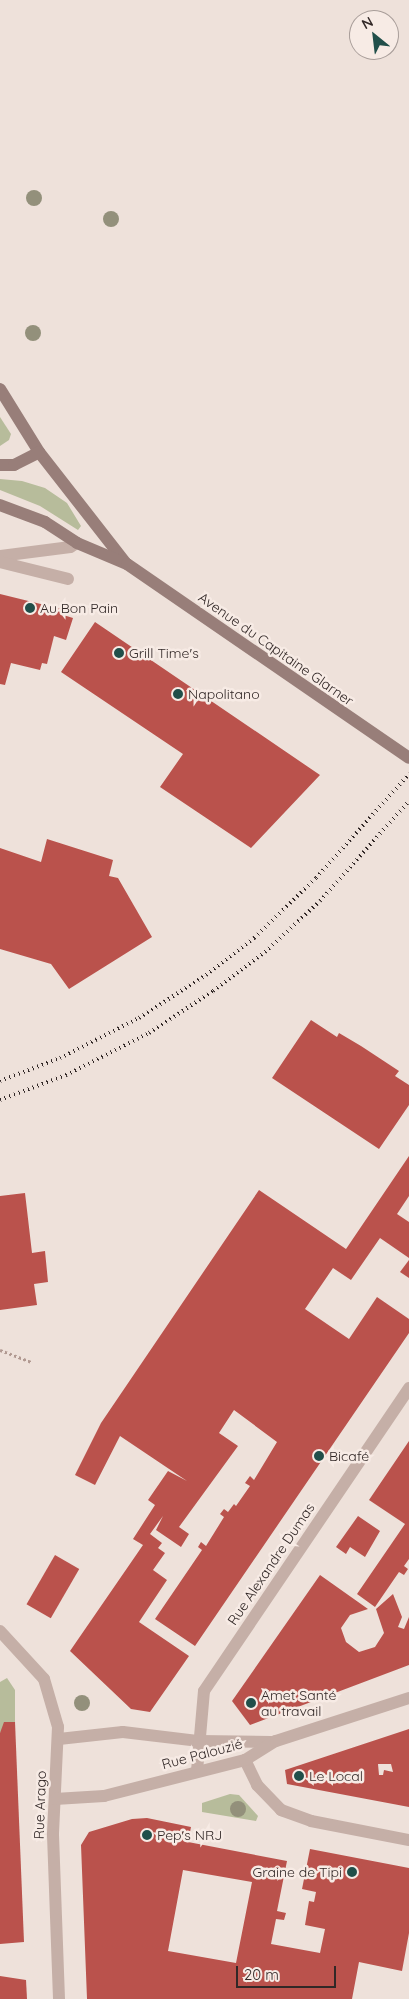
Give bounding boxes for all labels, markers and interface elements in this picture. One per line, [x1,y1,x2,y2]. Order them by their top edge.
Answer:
north arrow [349,10,399,60]
text: N [358,12,376,33]
street label: Avenue du Capitaine Glarner [195,589,357,709]
place label: Au Bon Pain [40,600,118,616]
marker: Au Bon Pain [24,602,36,614]
place label: Grill Time's [129,645,199,661]
marker: Grill Time's [113,647,125,659]
place label: Napolitano [188,686,260,702]
marker: Napolitano [172,688,184,700]
place label: Bicafé [329,1448,369,1464]
marker: Bicafé [313,1450,325,1462]
street label: Rue Alexandre Dumas [224,1500,318,1628]
place label: Amet Santé au travail [261,1687,336,1720]
marker: Amet Santé au travail [245,1697,257,1709]
street label: Rue Palouzié [160,1735,244,1773]
place label: Le Local [309,1768,363,1784]
street label: Rue Arago [30,1770,50,1840]
marker: Le Local [293,1770,305,1782]
place label: Pep's NRJ [157,1827,222,1843]
marker: Pep's NRJ [141,1829,153,1841]
place label: Graine de Tipi [253,1864,342,1880]
marker: Graine de Tipi [346,1866,358,1878]
scale bar [239,1956,339,1988]
text: 20 m [244,1965,279,1984]

